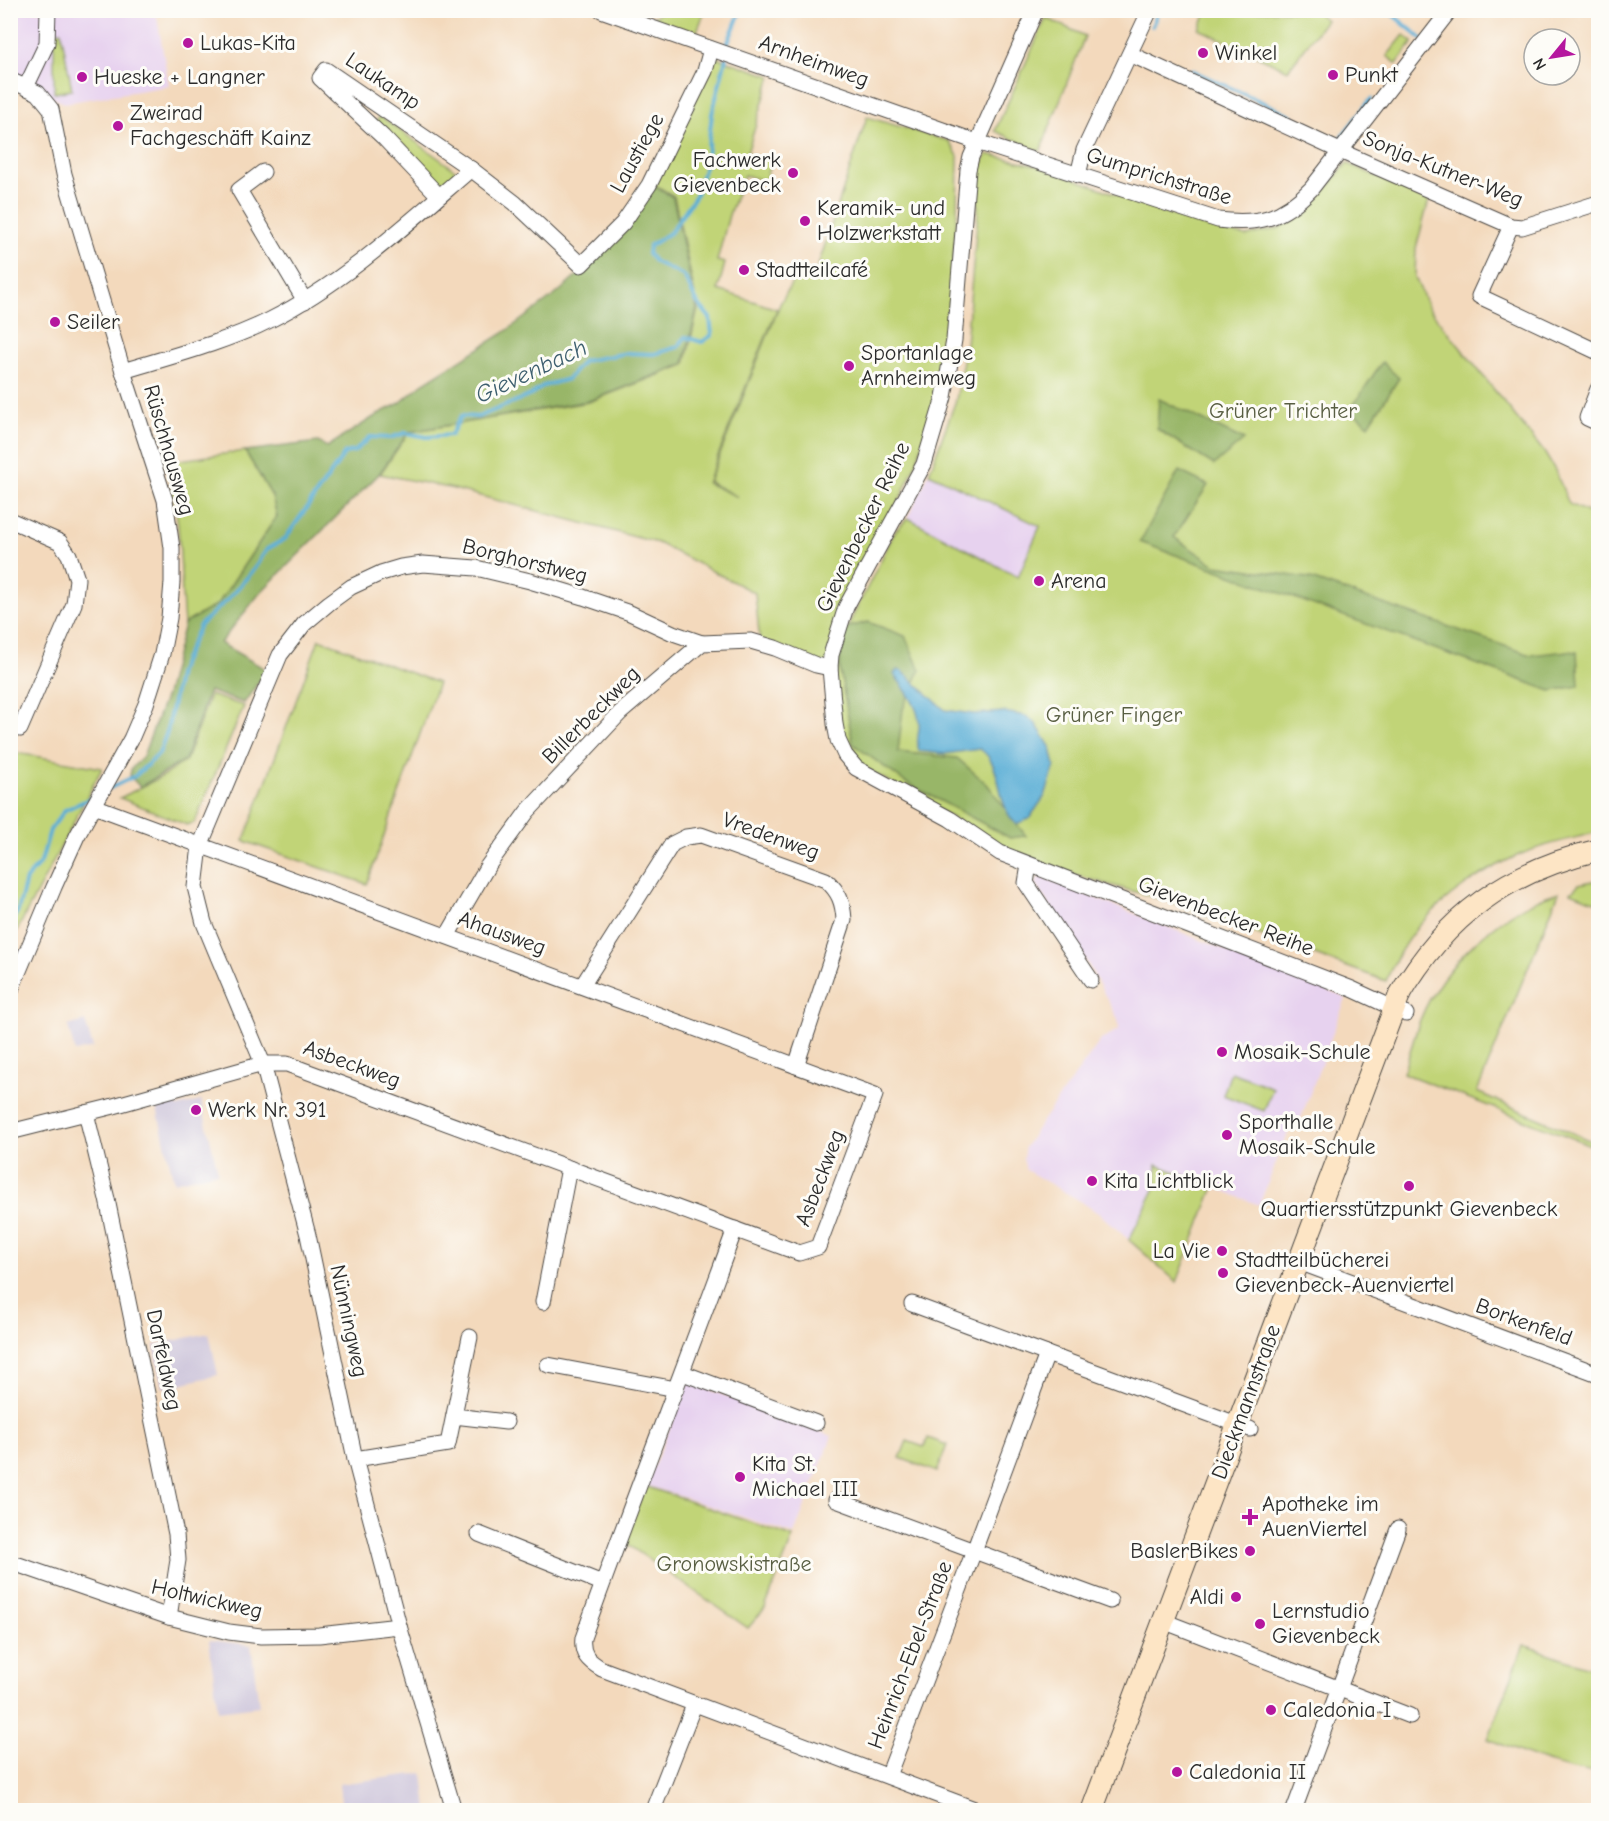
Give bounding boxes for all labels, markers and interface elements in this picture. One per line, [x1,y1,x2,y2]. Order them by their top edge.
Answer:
north arrow [1522,27,1582,87]
street label: Arnheimweg [755,29,873,93]
place label: Lukas-Kita [200,30,296,56]
marker: Lukas-Kita [181,36,195,50]
place label: Winkel [1215,40,1277,66]
marker: Winkel [1196,46,1210,60]
street label: Laukamp [341,47,425,115]
text: N [1529,55,1550,73]
place label: Punkt [1345,62,1398,88]
place label: Hueske + Langner [94,64,265,90]
marker: Punkt [1326,68,1340,82]
marker: Hueske + Langner [75,70,89,84]
place label: Zweirad Fachgeschäft Kainz [130,100,311,151]
street label: Laustiege [604,108,670,198]
marker: Zweirad Fachgeschäft Kainz [111,119,125,133]
street label: Sonja-Kutner-Weg [1359,125,1527,213]
street label: Gumprichstraße [1083,142,1235,210]
place label: Fachwerk Gievenbeck [673,147,781,198]
marker: Fachwerk Gievenbeck [786,166,800,180]
place label: Keramik- und Holzwerkstatt [817,195,945,246]
marker: Keramik- und Holzwerkstatt [798,214,812,228]
place label: Stadtteilcafé [756,257,868,283]
marker: Stadtteilcafé [737,263,751,277]
place label: Seiler [67,309,120,335]
marker: Seiler [48,315,62,329]
water label: Gievenbach [471,333,591,409]
place label: Sportanlage Arnheimweg [861,340,976,391]
marker: Sportanlage Arnheimweg [842,359,856,373]
street label: Rüschhausweg [138,382,200,518]
park label: Grüner Trichter [1209,398,1357,424]
street label: Gievenbecker Reihe [811,438,915,616]
street label: Borghorstweg [460,533,590,589]
place label: Arena [1051,568,1107,594]
marker: Arena [1032,574,1046,588]
street label: Billerbeckweg [537,661,645,769]
park label: Grüner Finger [1046,702,1182,728]
street label: Vredenweg [719,806,823,866]
street label: Gievenbecker Reihe [1134,871,1318,961]
street label: Ahausweg [454,905,550,961]
street label: Asbeckweg [300,1034,404,1094]
place label: Mosaik-Schule [1234,1039,1370,1065]
marker: Mosaik-Schule [1215,1045,1229,1059]
place label: Werk Nr. 391 [208,1097,327,1123]
marker: Werk Nr. 391 [189,1103,203,1117]
place label: Sporthalle Mosaik-Schule [1239,1109,1375,1160]
street label: Asbeckweg [790,1126,850,1230]
marker: Sporthalle Mosaik-Schule [1220,1128,1234,1142]
place label: Kita Lichtblick [1104,1168,1234,1194]
marker: Kita Lichtblick [1085,1174,1099,1188]
marker: Quartiersstützpunkt Gievenbeck [1402,1179,1416,1193]
place label: Quartiersstützpunkt Gievenbeck [1261,1196,1558,1222]
place label: La Vie [1153,1238,1210,1264]
marker: La Vie [1215,1244,1229,1258]
place label: Stadtteilbücherei Gievenbeck-Auenviertel [1235,1247,1454,1298]
street label: Nünningweg [324,1262,374,1380]
marker: Stadtteilbücherei Gievenbeck-Auenviertel [1216,1266,1230,1280]
street label: Borkenfeld [1472,1293,1576,1351]
street label: Darfeldweg [141,1307,187,1413]
street label: Dieckmannstraße [1206,1321,1286,1483]
place label: Kita St. Michael III [752,1451,858,1502]
marker: Kita St. Michael III [733,1470,747,1484]
place label: Apotheke im AuenViertel [1262,1491,1379,1542]
marker: Apotheke im AuenViertel [1243,1510,1257,1524]
place label: BaslerBikes [1130,1538,1238,1564]
marker: BaslerBikes [1243,1544,1257,1558]
park label: Gronowskistraße [656,1551,812,1577]
street label: Heinrich-Ebel-Straße [862,1557,958,1753]
street label: Holtwickweg [149,1574,265,1624]
place label: Aldi [1190,1584,1224,1610]
marker: Aldi [1229,1590,1243,1604]
place label: Lernstudio Gievenbeck [1272,1598,1380,1649]
marker: Lernstudio Gievenbeck [1253,1617,1267,1631]
place label: Caledonia I [1283,1697,1391,1723]
marker: Caledonia I [1264,1703,1278,1717]
place label: Caledonia II [1189,1759,1306,1785]
marker: Caledonia II [1170,1765,1184,1779]

